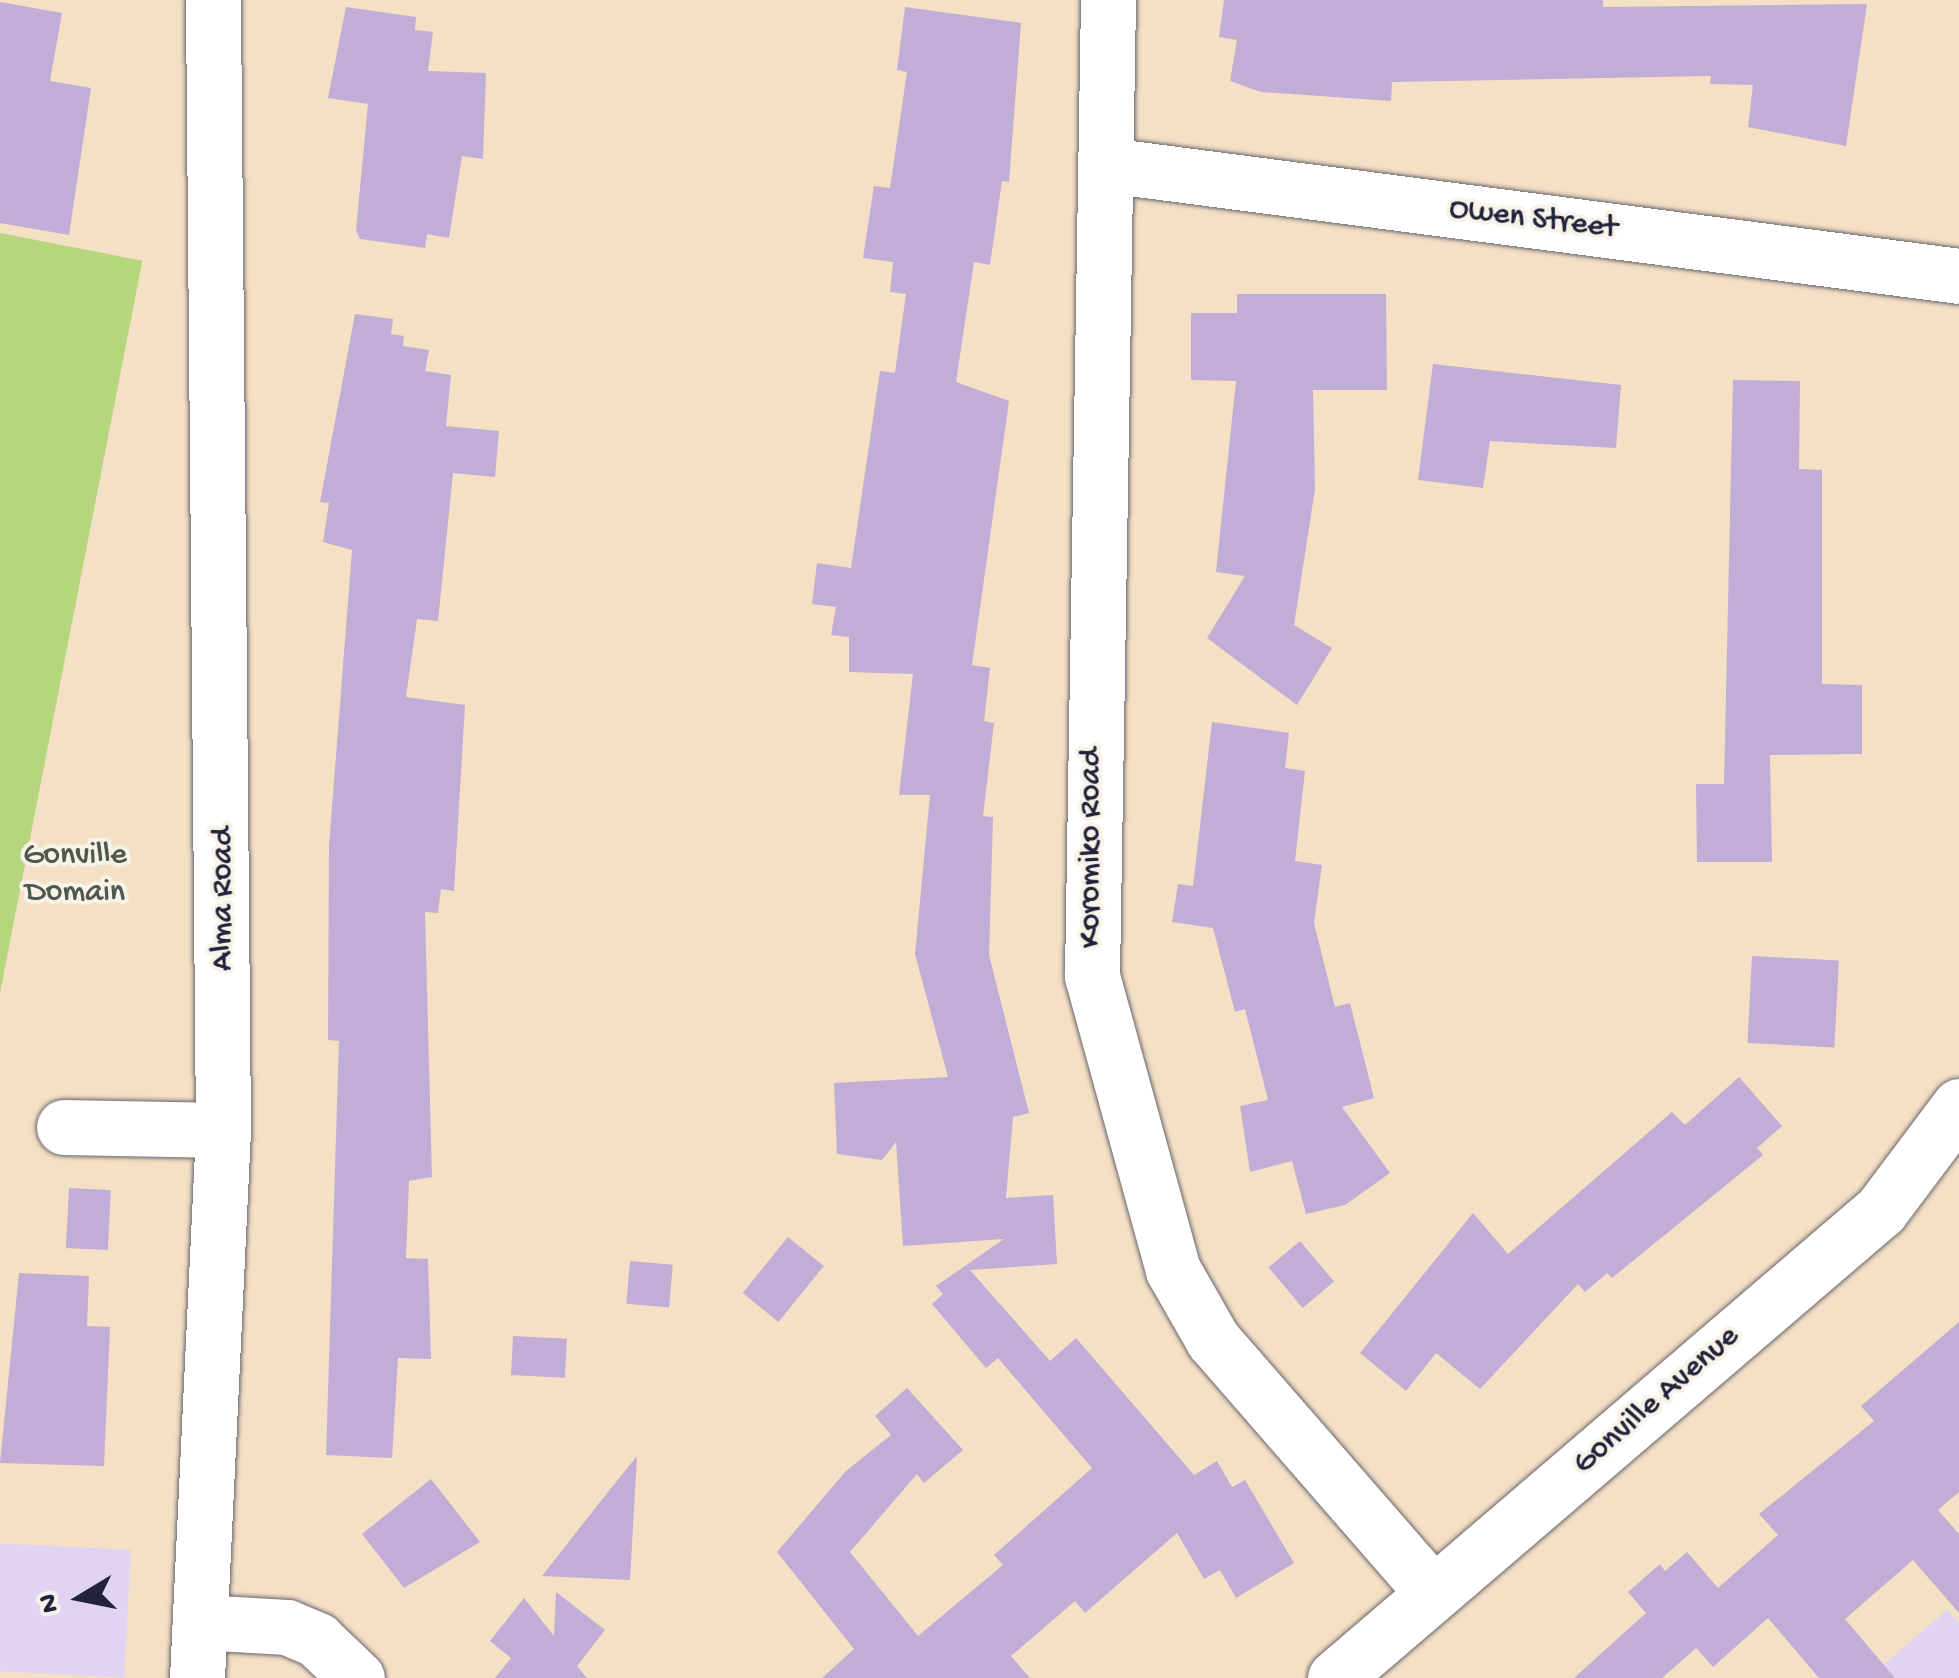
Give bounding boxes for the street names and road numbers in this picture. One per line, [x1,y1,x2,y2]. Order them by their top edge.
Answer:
street label: Owen Street [1447,191,1619,249]
street label: Koromiko Road [1073,748,1111,948]
street label: Alma Road [205,827,243,971]
street label: Gonville Avenue [1566,1318,1748,1484]

